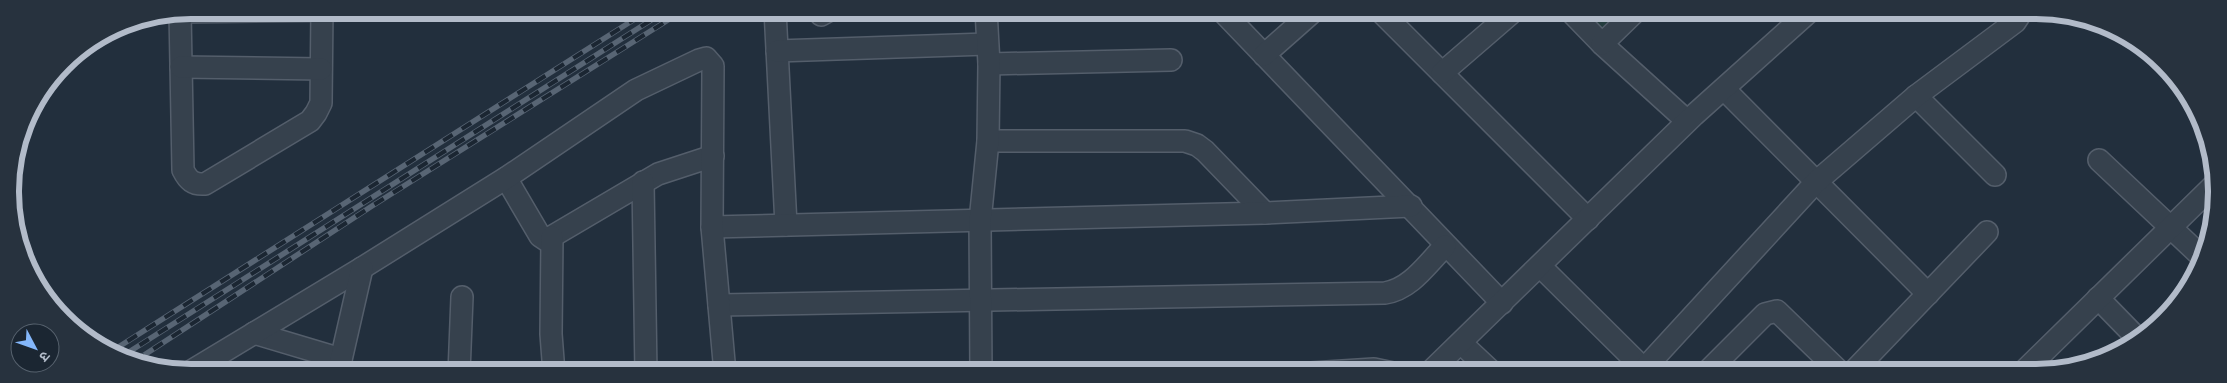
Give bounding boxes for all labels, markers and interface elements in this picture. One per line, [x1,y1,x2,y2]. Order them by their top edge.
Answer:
north arrow [10,323,60,373]
text: उ [35,348,54,366]

